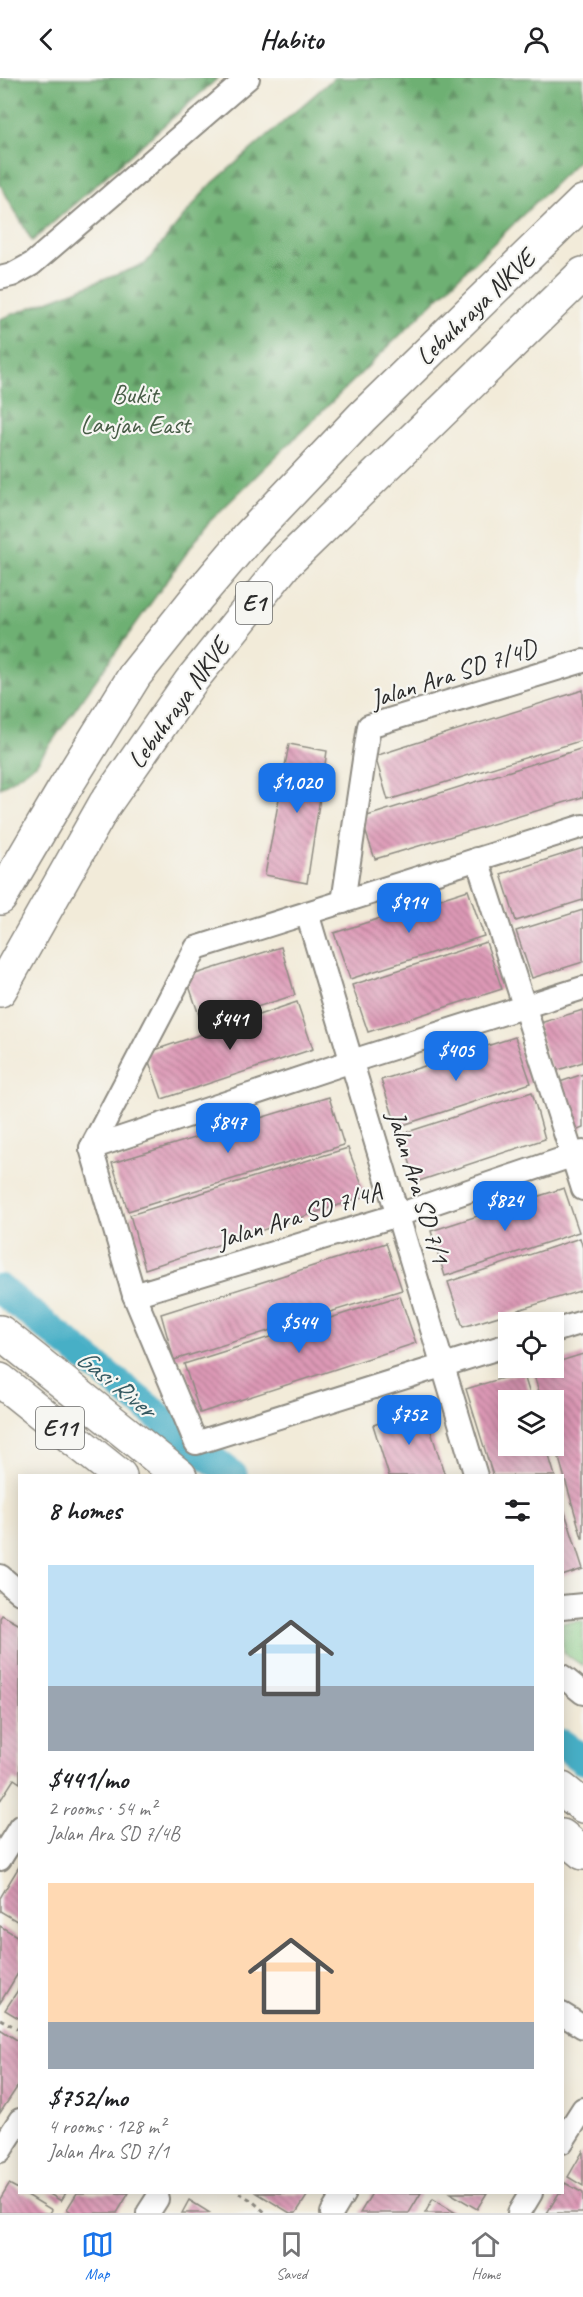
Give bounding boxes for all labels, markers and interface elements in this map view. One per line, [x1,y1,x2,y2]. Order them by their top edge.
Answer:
text: Habito [260,22,323,56]
icon: back [30,23,63,56]
icon: person [520,23,553,56]
street label: Lebuhraya NKVE [409,240,544,373]
park label: Bukit Lanjan East [80,378,192,441]
road number: E1 [236,582,272,624]
street label: Lebuhraya NKVE [120,629,239,775]
street label: Jalan Ara SD 7/4D [364,630,542,716]
pin: $1,020 [248,763,346,814]
text: $1,020 [273,770,321,795]
pin: $914 [373,883,445,934]
text: $914 [391,890,427,915]
pin: $441 [194,1000,266,1051]
text: $441 [212,1007,248,1032]
pin: $405 [420,1031,492,1082]
text: $405 [438,1038,474,1063]
pin: $847 [192,1103,264,1154]
street label: Jalan Ara SD 7/1 [379,1105,458,1269]
text: $847 [210,1110,246,1135]
street label: Jalan Ara SD 7/4A [211,1174,387,1257]
pin: $824 [469,1181,541,1232]
text: $824 [487,1188,523,1213]
pin: $544 [263,1303,335,1354]
text: $544 [281,1310,317,1335]
map controls [498,1312,564,1456]
button: locate [498,1312,564,1378]
water label: Gasi River [70,1341,166,1428]
button: layers [498,1390,564,1456]
pin: $752 [373,1395,445,1446]
text: $752 [391,1402,427,1427]
road number: E11 [36,1407,84,1449]
text: 8 homes [48,1494,121,1527]
icon: filters [501,1494,534,1527]
icon: home [237,1604,345,1712]
text: $441/mo [48,1763,128,1796]
text: 2 rooms · 54 m² [48,1796,156,1821]
text: Jalan Ara SD 7/4B [48,1821,180,1846]
icon: home [237,1922,345,2030]
text: $752/mo [48,2081,128,2114]
text: 4 rooms · 128 m² [48,2114,165,2139]
text: Jalan Ara SD 7/1 [48,2139,169,2164]
tab: Map [81,2228,114,2284]
tab: Saved [275,2228,308,2284]
tab: Home [469,2228,502,2284]

